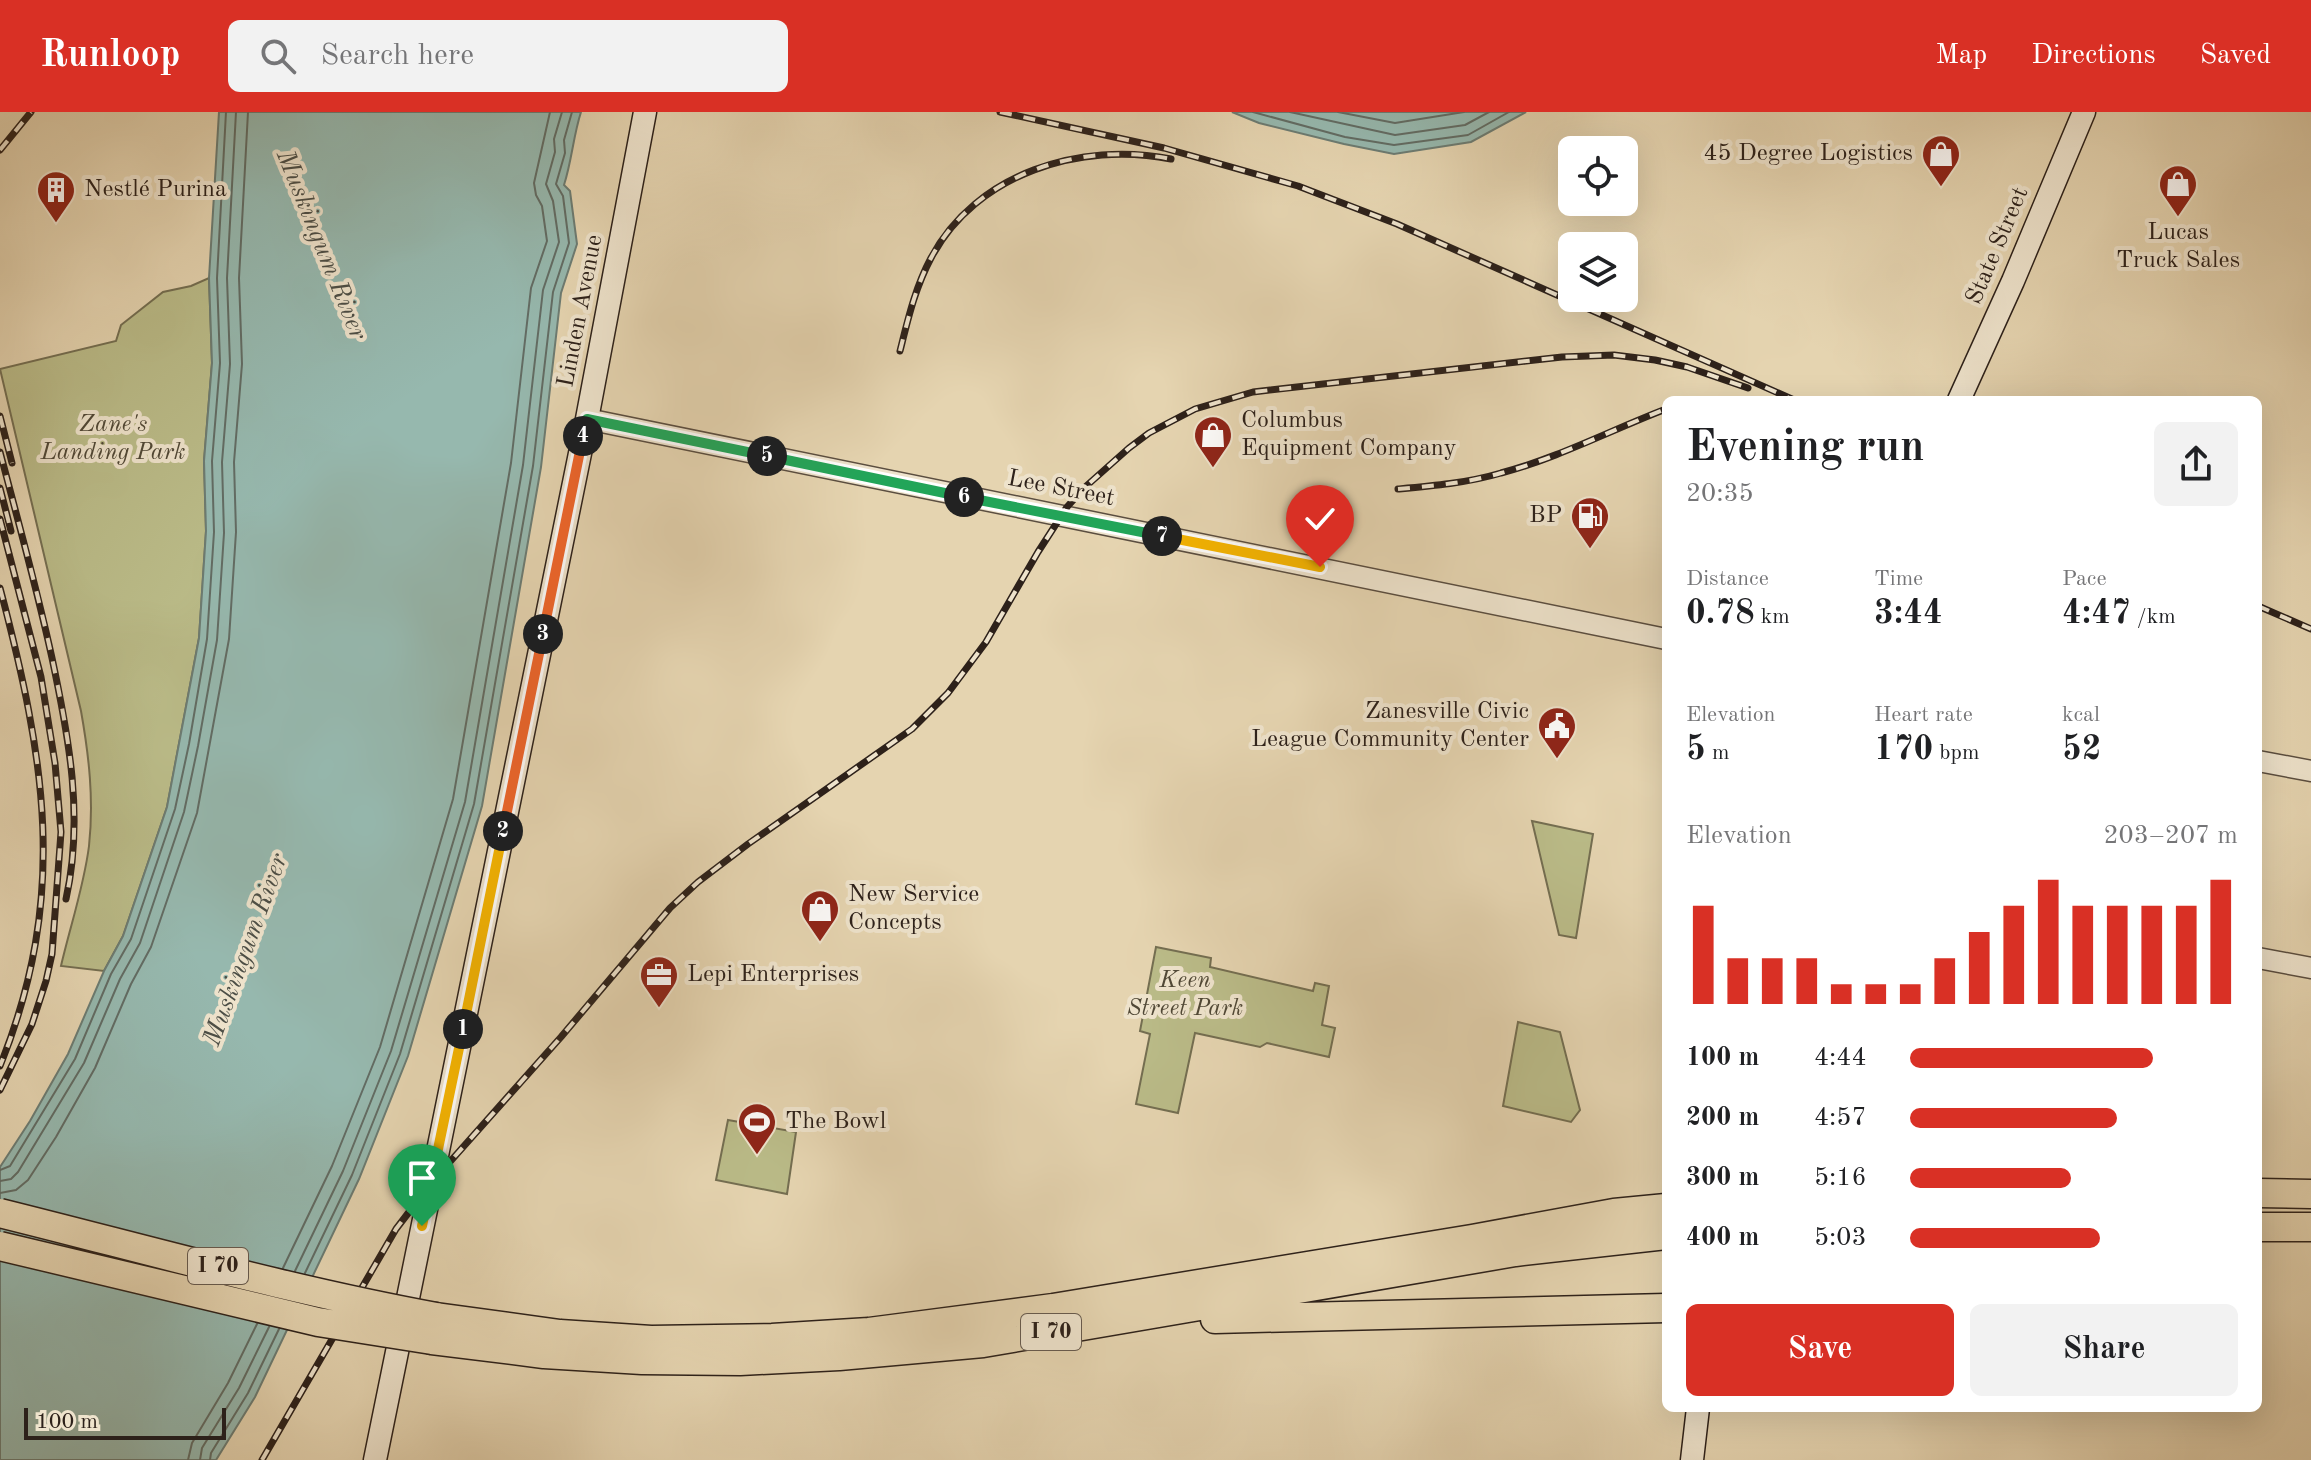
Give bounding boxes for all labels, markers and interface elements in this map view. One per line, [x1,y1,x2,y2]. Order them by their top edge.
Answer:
search box [228,20,788,92]
icon: search [256,34,300,78]
text: Runloop [40,37,180,75]
text: Search here [320,41,474,71]
text: Map [1935,42,1987,70]
text: Directions [2031,42,2156,70]
text: Saved [2200,42,2271,70]
shop icon: 45 Degree Logistics [1920,133,1962,188]
map controls [1558,136,1638,312]
button: locate [1558,136,1638,216]
place label: 45 Degree Logistics [1703,142,1913,166]
water label: Muskingum River [271,145,371,344]
shop icon: Lucas Truck Sales [2157,163,2199,218]
building icon: Nestlé Purina [35,169,77,224]
place label: Nestlé Purina [84,178,227,202]
street label: State Street [1963,184,2033,308]
place label: Lucas Truck Sales [2116,221,2240,273]
button: layers [1558,232,1638,312]
street label: Linden Avenue [554,233,608,389]
place label: Columbus Equipment Company [1241,409,1457,461]
park label: Zane's Landing Park [39,413,186,465]
shop icon: Columbus Equipment Company [1192,414,1234,469]
pin: 4 [563,416,603,456]
button: share [2154,422,2238,506]
text: 4 [577,425,589,447]
text: Evening run [1686,426,1924,470]
pin: 5 [747,436,787,476]
text: 5 [761,445,773,467]
street label: Lee Street [1005,467,1117,511]
pin: 6 [944,477,984,517]
text: 20:35 [1686,481,1754,507]
pin [1286,485,1354,567]
text: 6 [958,486,970,508]
fuel station icon: BP [1569,495,1611,550]
icon: check [1298,497,1342,541]
place label: BP [1529,504,1562,528]
pin: 7 [1142,516,1182,556]
text: 7 [1156,525,1168,547]
text: Distance [1686,568,1769,590]
text: Time [1874,568,1923,590]
text: Pace [2062,568,2107,590]
text: 0.78 [1686,597,1755,631]
text: 3:44 [1874,597,1943,631]
text: 4:47 [2062,597,2131,631]
text: km [1755,606,1790,628]
text: /km [2131,606,2176,628]
pin: 3 [523,614,563,654]
text: 3 [537,623,549,645]
place label: Zanesville Civic League Community Center [1251,700,1529,752]
text: Elevation [1686,704,1776,726]
text: Heart rate [1874,704,1973,726]
text: kcal [2062,704,2100,726]
public building icon: Zanesville Civic League Community Center [1536,705,1578,760]
text: 5 [1686,733,1706,767]
text: 170 [1874,733,1933,767]
text: 52 [2062,733,2101,767]
text: m [1706,742,1729,764]
text: bpm [1933,742,1979,764]
pin: 2 [483,811,523,851]
text: 2 [497,820,509,842]
text: Elevation [1686,823,1792,849]
text: 203–207 m [2103,823,2238,849]
water label: Muskingum River [199,850,293,1051]
place label: New Service Concepts [848,883,979,935]
shop icon: New Service Concepts [799,888,841,943]
office icon: Lepi Enterprises [638,954,680,1009]
place label: Lepi Enterprises [687,963,859,987]
park label: Keen Street Park [1127,969,1243,1021]
pin: 1 [443,1009,483,1049]
text: 1 [457,1018,469,1040]
text: 100 m [1686,1045,1759,1071]
text: 4:44 [1814,1045,1867,1071]
sports icon: The Bowl [736,1101,778,1156]
text: 200 m [1686,1105,1759,1131]
text: 4:57 [1814,1105,1867,1131]
place label: The Bowl [785,1110,886,1134]
pin [388,1144,456,1226]
icon: arrive [400,1156,444,1200]
text: 300 m [1686,1165,1759,1191]
text: 5:16 [1814,1165,1867,1191]
text: 400 m [1686,1225,1759,1251]
text: 5:03 [1814,1225,1867,1251]
road number: I 70 [188,1248,248,1284]
button: Save [1686,1304,1954,1396]
button: Share [1970,1304,2238,1396]
road number: I 70 [1021,1314,1081,1350]
scale bar [24,1404,226,1440]
text: 100 m [36,1411,98,1433]

